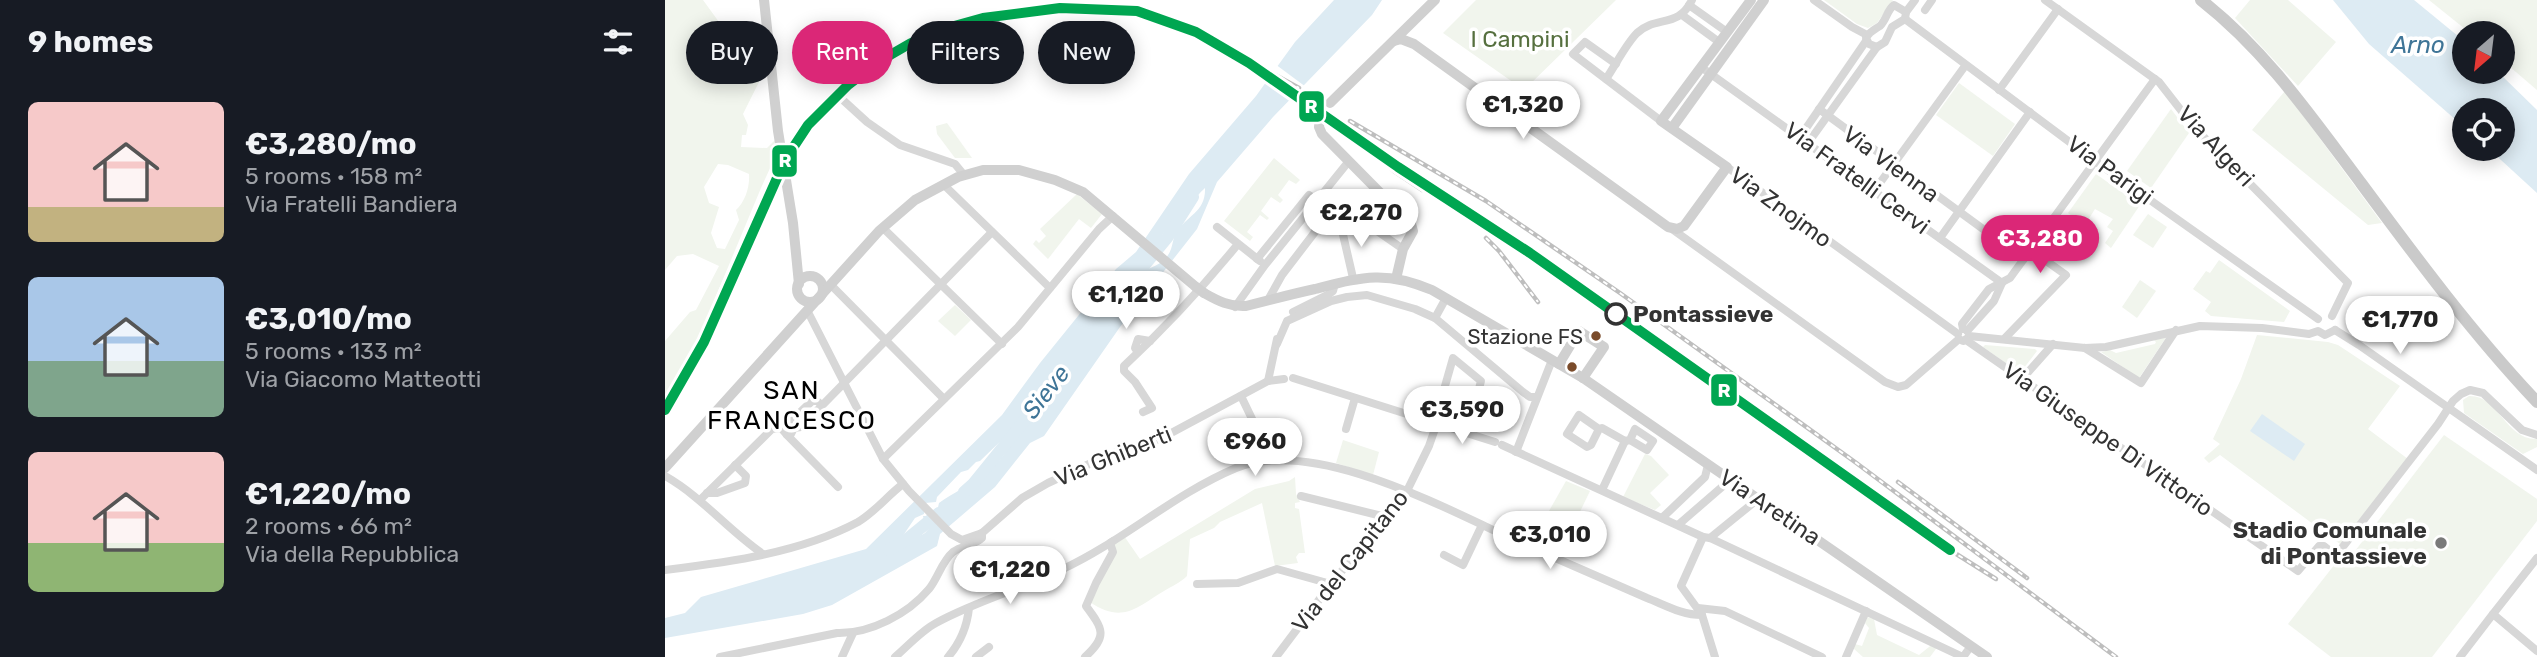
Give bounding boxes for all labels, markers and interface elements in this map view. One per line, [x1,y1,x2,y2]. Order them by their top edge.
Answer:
chip: Buy [686,21,778,84]
chip: Rent [792,21,893,84]
chip: Filters [907,21,1024,84]
chip: New [1038,21,1135,84]
north arrow [2452,21,2515,84]
map controls [2452,21,2515,161]
icon: filters [599,23,637,61]
text: 9 homes [28,24,153,60]
park label: I Campini [1470,25,1570,53]
water label: Arno [2389,31,2445,59]
pin: €1,320 [1466,82,1580,141]
line badge: R [1298,90,1325,123]
text: €1,320 [1482,90,1564,118]
text: R [1304,95,1318,118]
button: locate [2452,98,2515,161]
street label: Via Algeri [2172,100,2260,192]
street label: Via Fratelli Cervi [1779,116,1935,240]
street label: Via Vienna [1837,120,1945,208]
text: €3,280/mo [245,126,417,162]
street label: Via Parigi [2061,129,2159,211]
icon: home [84,130,168,214]
line badge: R [771,144,798,178]
text: R [778,149,792,172]
street label: Via Znojmo [1725,161,1837,253]
text: 5 rooms · 158 m² [245,162,422,190]
text: Via Fratelli Bandiera [245,190,458,218]
pin: €2,270 [1304,190,1418,249]
text: €2,270 [1319,198,1403,226]
pin: €3,280 [1983,216,2097,275]
text: €3,280 [1997,224,2083,252]
pin: €1,120 [1069,272,1183,331]
text: €1,120 [1088,280,1164,308]
pin: €1,770 [2343,296,2457,356]
place label: Pontassieve [1633,300,1774,328]
text: €3,010/mo [245,301,412,337]
marker: Pontassieve [1605,303,1627,325]
icon: home [84,305,168,389]
text: €1,770 [2361,305,2439,333]
place label: Stazione FS [1468,324,1583,349]
marker: Stazione FS [1589,329,1603,343]
text: 5 rooms · 133 m² [245,337,422,365]
street label: Via Giuseppe Di Vittorio [1997,356,2219,522]
water label: Sieve [1017,360,1075,424]
unlabelled marker [1565,360,1579,374]
text: Via Giacomo Matteotti [245,365,481,393]
line badge: R [1710,373,1738,407]
district label: SAN FRANCESCO [707,375,877,436]
text: R [1717,379,1731,402]
pin: €3,590 [1405,386,1519,446]
text: €3,590 [1420,395,1504,423]
pin: €960 [1214,419,1296,478]
street label: Via Ghiberti [1050,420,1176,492]
text: €960 [1223,427,1287,455]
street label: Via Aretina [1714,463,1826,551]
text: €1,220/mo [245,476,411,512]
icon: home [84,480,168,564]
street label: Via del Capitano [1286,484,1414,638]
text: 2 rooms · 66 m² [245,512,412,540]
pin: €3,010 [1493,512,1607,571]
place label: Stadio Comunale di Pontassieve [2233,516,2427,570]
text: €3,010 [1509,520,1591,548]
marker: Stadio Comunale di Pontassieve [2433,535,2449,551]
text: Via della Repubblica [245,540,459,568]
pin: €1,220 [953,546,1067,606]
text: €1,220 [969,555,1051,583]

